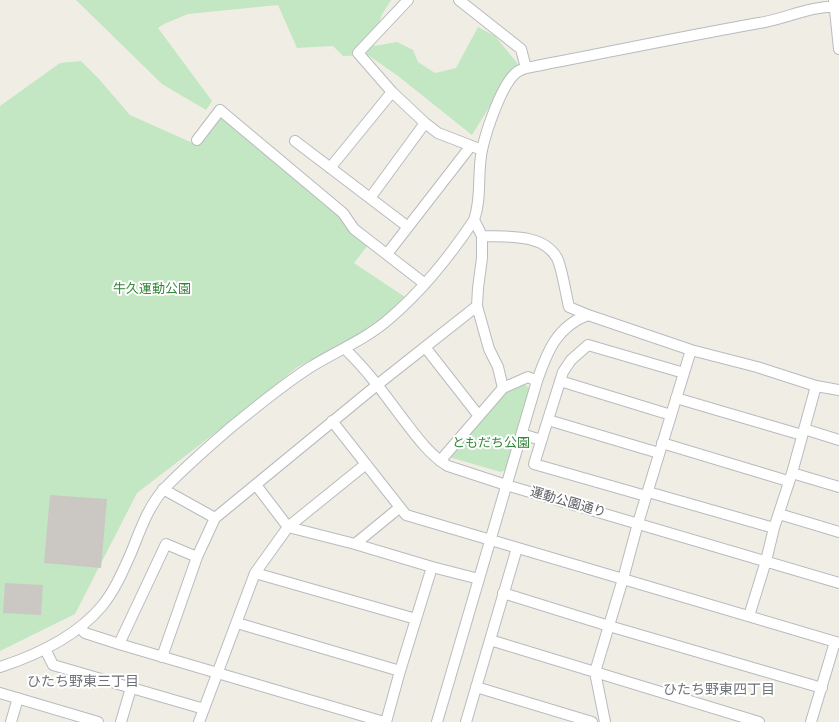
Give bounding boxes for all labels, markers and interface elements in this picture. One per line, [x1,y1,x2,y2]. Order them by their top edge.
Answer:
park label: 牛久運動公園 [113,282,191,298]
park label: ともだち公園 [452,436,530,452]
street label: 運動公園通り [528,485,608,521]
district label: ひたち野東三丁目 [27,674,139,690]
district label: ひたち野東四丁目 [663,682,775,698]

